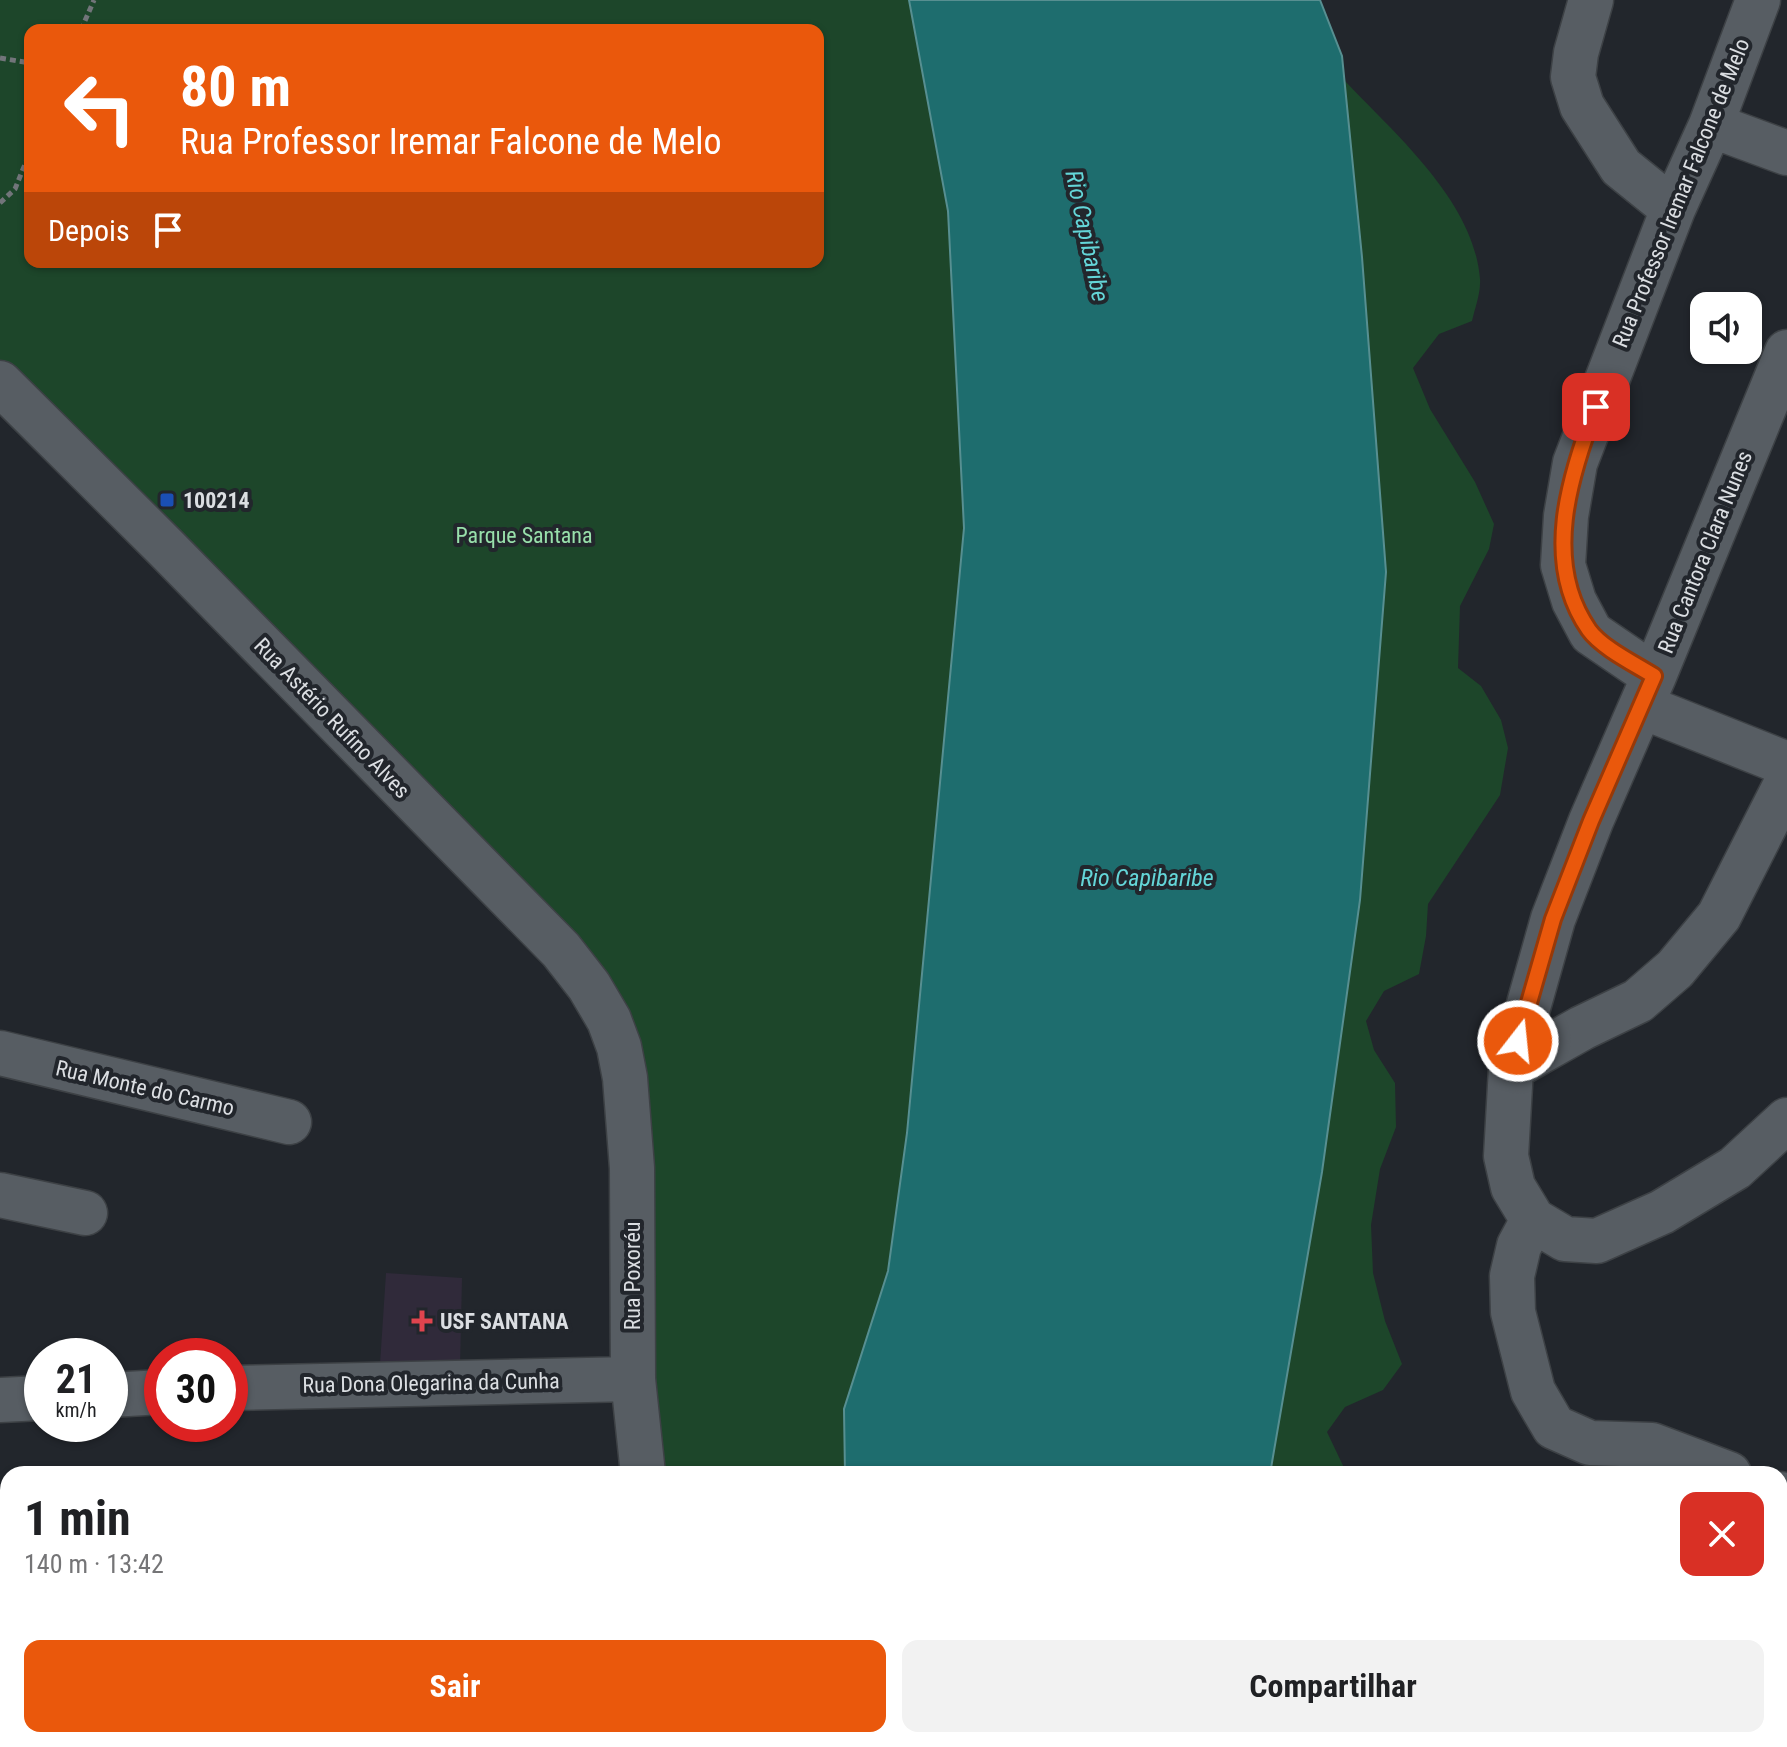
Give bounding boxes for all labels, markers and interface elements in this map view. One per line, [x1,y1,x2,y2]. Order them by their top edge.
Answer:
street label: Rua Professor Iremar Falcone de Melo [1607,35,1755,351]
text: 80 m [180,54,291,120]
icon: left [48,56,152,160]
text: Rua Professor Iremar Falcone de Melo [180,121,722,163]
water label: Rio Capibaribe [1059,168,1115,304]
icon: arrive [146,208,190,252]
text: Depois [48,213,130,248]
map controls [1690,292,1762,364]
button: sound [1690,292,1762,364]
pin [1562,373,1630,441]
icon: arrive [1574,385,1618,429]
street label: Rua Cantora Clara Nunes [1653,447,1757,657]
place label: 100214 [183,488,250,513]
marker: 100214 [158,491,176,509]
park label: Parque Santana [456,523,592,548]
street label: Rua Astério Rufino Alves [249,633,415,803]
water label: Rio Capibaribe [1080,864,1214,892]
position arrow [1476,999,1560,1083]
street label: Rua Monte do Carmo [53,1055,237,1121]
street label: Rua Poxoréu [620,1222,645,1330]
place label: USF SANTANA [440,1309,569,1334]
marker: USF SANTANA [411,1310,433,1332]
speed limit sign: 30 [144,1338,248,1442]
text: 21 [56,1356,96,1403]
street label: Rua Dona Olegarina da Cunha [302,1368,560,1398]
text: km/h [55,1398,97,1422]
text: 1 min [24,1490,131,1547]
button: close [1680,1492,1764,1576]
text: 140 m · 13:42 [24,1549,164,1579]
button: Sair [24,1640,886,1732]
button: Compartilhar [902,1640,1764,1732]

